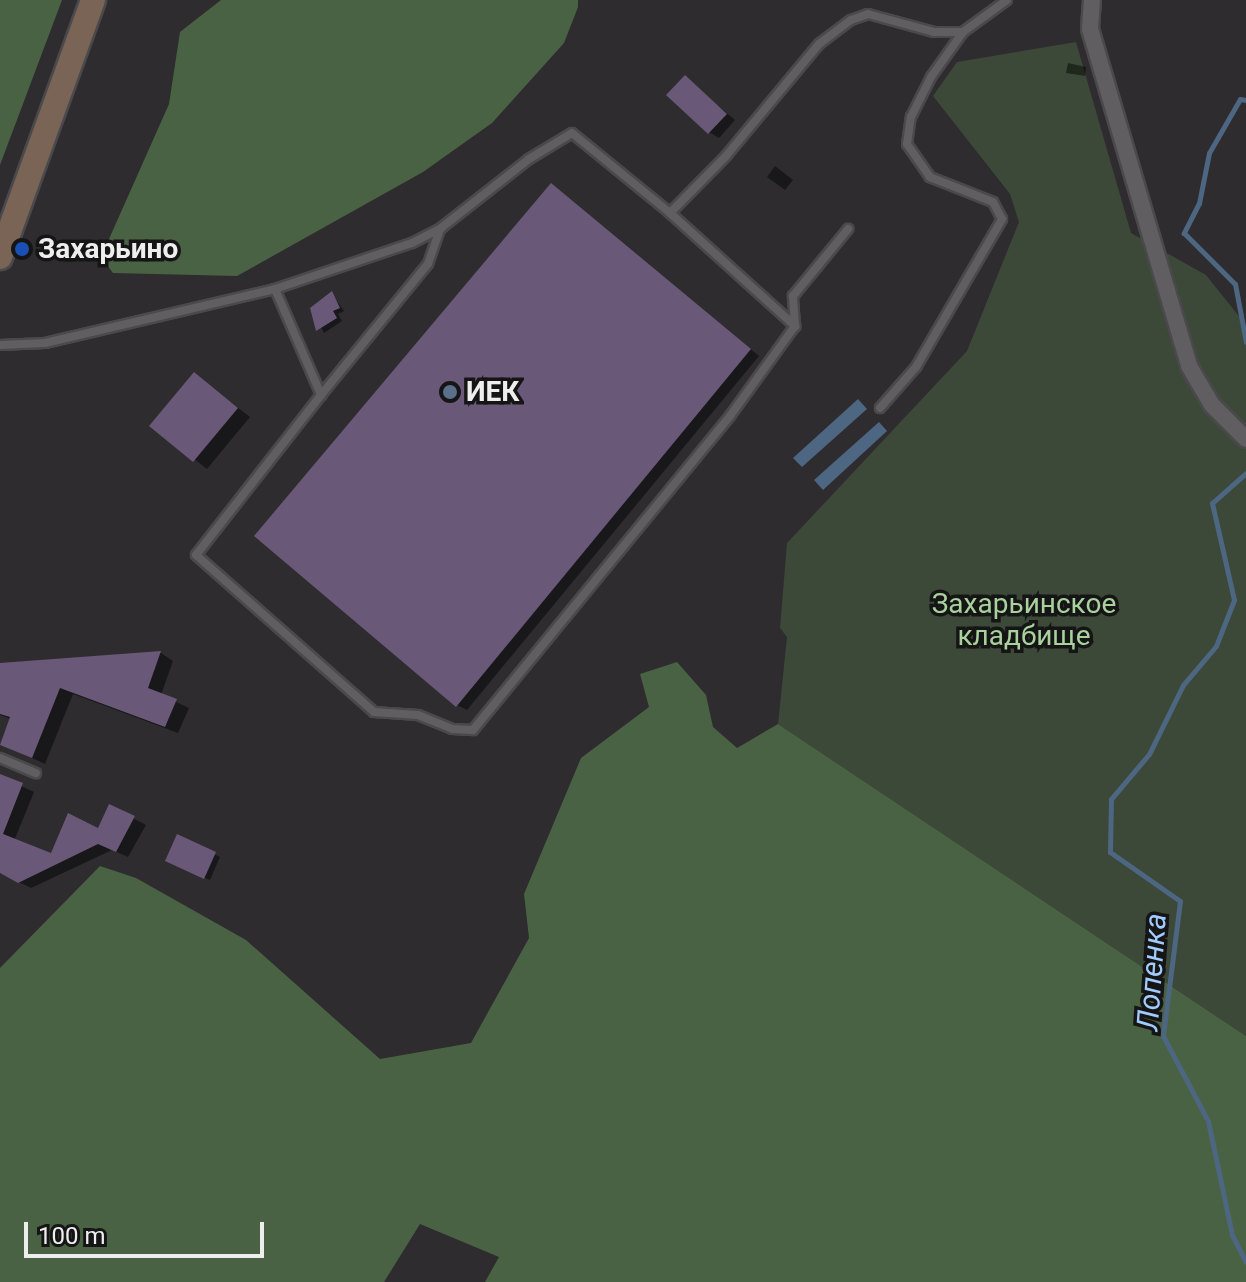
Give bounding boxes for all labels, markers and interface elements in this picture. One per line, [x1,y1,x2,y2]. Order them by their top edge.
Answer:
place label: Захарьино [38,232,178,266]
marker: Захарьино [13,240,31,258]
place label: ИЕК [466,375,519,409]
marker: ИЕК [441,383,459,401]
park label: Захарьинское кладбище [932,587,1116,653]
water label: Лопенка [1130,912,1174,1032]
scale bar [28,1206,268,1256]
text: 100 m [38,1222,105,1250]

